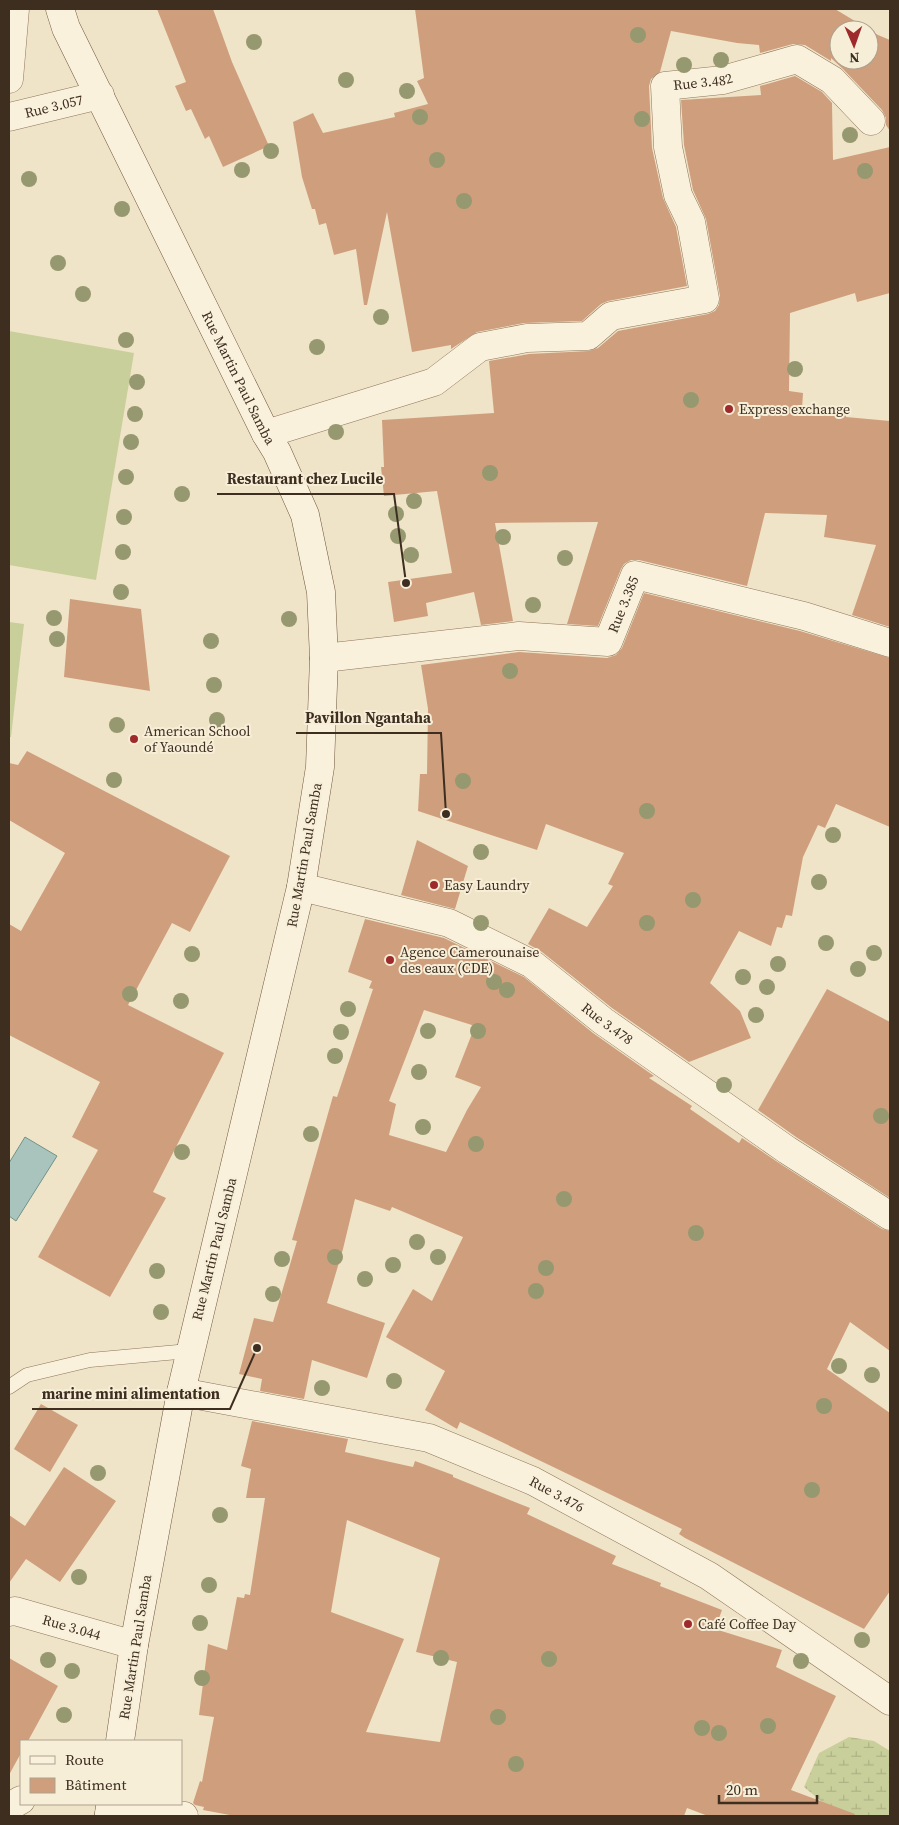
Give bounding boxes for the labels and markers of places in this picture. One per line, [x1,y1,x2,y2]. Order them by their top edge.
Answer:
place label: Express exchange [739,399,850,419]
marker: Express exchange [723,403,735,415]
callout: Restaurant chez Lucile [217,464,394,494]
callout: Pavillon Ngantaha [296,703,441,733]
place label: American School of Yaoundé [144,721,250,757]
marker: American School of Yaoundé [128,733,140,745]
place label: Easy Laundry [444,875,530,895]
marker: Easy Laundry [428,879,440,891]
place label: Agence Camerounaise des eaux (CDE) [400,942,539,978]
marker: Agence Camerounaise des eaux (CDE) [384,954,396,966]
callout: marine mini alimentation [32,1379,230,1409]
place label: Café Coffee Day [698,1614,797,1634]
marker: Café Coffee Day [682,1618,694,1630]

